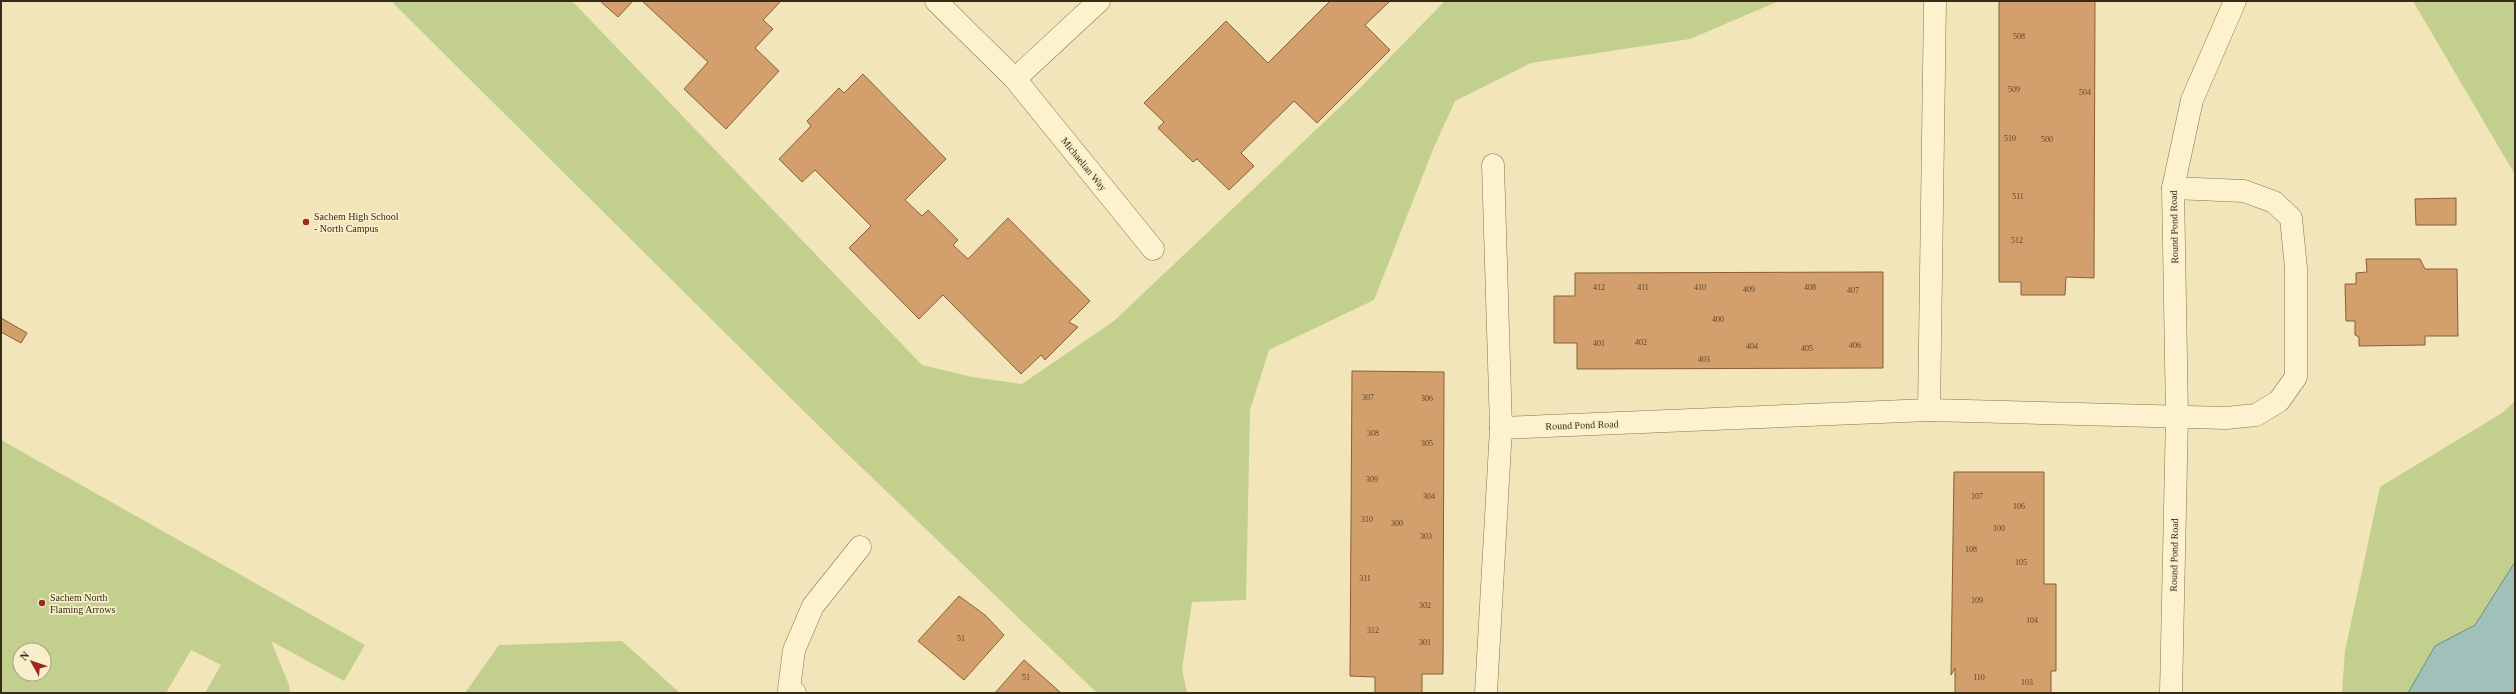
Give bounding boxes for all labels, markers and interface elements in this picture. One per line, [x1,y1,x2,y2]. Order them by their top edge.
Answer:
house number: 508 [2013,32,2025,41]
house number: 509 [2008,85,2020,94]
house number: 504 [2079,88,2091,97]
house number: 510 [2004,134,2016,143]
street label: Michaelian Way [1059,135,1109,193]
house number: 500 [2041,135,2053,144]
street label: Round Pond Road [2168,190,2180,264]
house number: 511 [2012,192,2024,201]
place label: Sachem High School - North Campus [314,211,399,234]
marker: Sachem High School - North Campus [301,217,311,227]
house number: 512 [2011,236,2023,245]
house number: 412 [1593,283,1605,292]
house number: 411 [1637,283,1649,292]
house number: 410 [1694,283,1706,292]
house number: 408 [1804,283,1816,292]
house number: 409 [1743,285,1755,294]
house number: 407 [1847,286,1859,295]
house number: 400 [1712,315,1724,324]
house number: 402 [1635,338,1647,347]
house number: 401 [1593,339,1605,348]
house number: 406 [1849,341,1861,350]
house number: 404 [1746,342,1758,351]
house number: 405 [1801,344,1813,353]
house number: 403 [1698,355,1710,364]
house number: 307 [1362,393,1374,402]
house number: 306 [1421,394,1433,403]
street label: Round Pond Road [1545,418,1619,432]
house number: 308 [1367,429,1379,438]
house number: 305 [1421,439,1433,448]
house number: 309 [1366,475,1378,484]
house number: 304 [1423,492,1435,501]
house number: 107 [1971,492,1983,501]
house number: 106 [2013,502,2025,511]
house number: 310 [1361,515,1373,524]
street label: Round Pond Road [2168,518,2180,592]
house number: 300 [1391,519,1403,528]
house number: 100 [1993,524,2005,533]
house number: 303 [1420,532,1432,541]
house number: 108 [1965,545,1977,554]
house number: 105 [2015,558,2027,567]
house number: 311 [1359,574,1371,583]
place label: Sachem North Flaming Arrows [50,592,115,615]
house number: 109 [1971,596,1983,605]
marker: Sachem North Flaming Arrows [37,598,47,608]
house number: 302 [1419,601,1431,610]
house number: 104 [2026,616,2038,625]
house number: 312 [1367,626,1379,635]
house number: 51 [957,634,965,643]
house number: 301 [1419,638,1431,647]
north arrow [12,642,52,682]
text: N [17,649,32,662]
house number: 51 [1022,673,1030,682]
house number: 110 [1973,673,1985,682]
house number: 103 [2021,678,2033,687]

